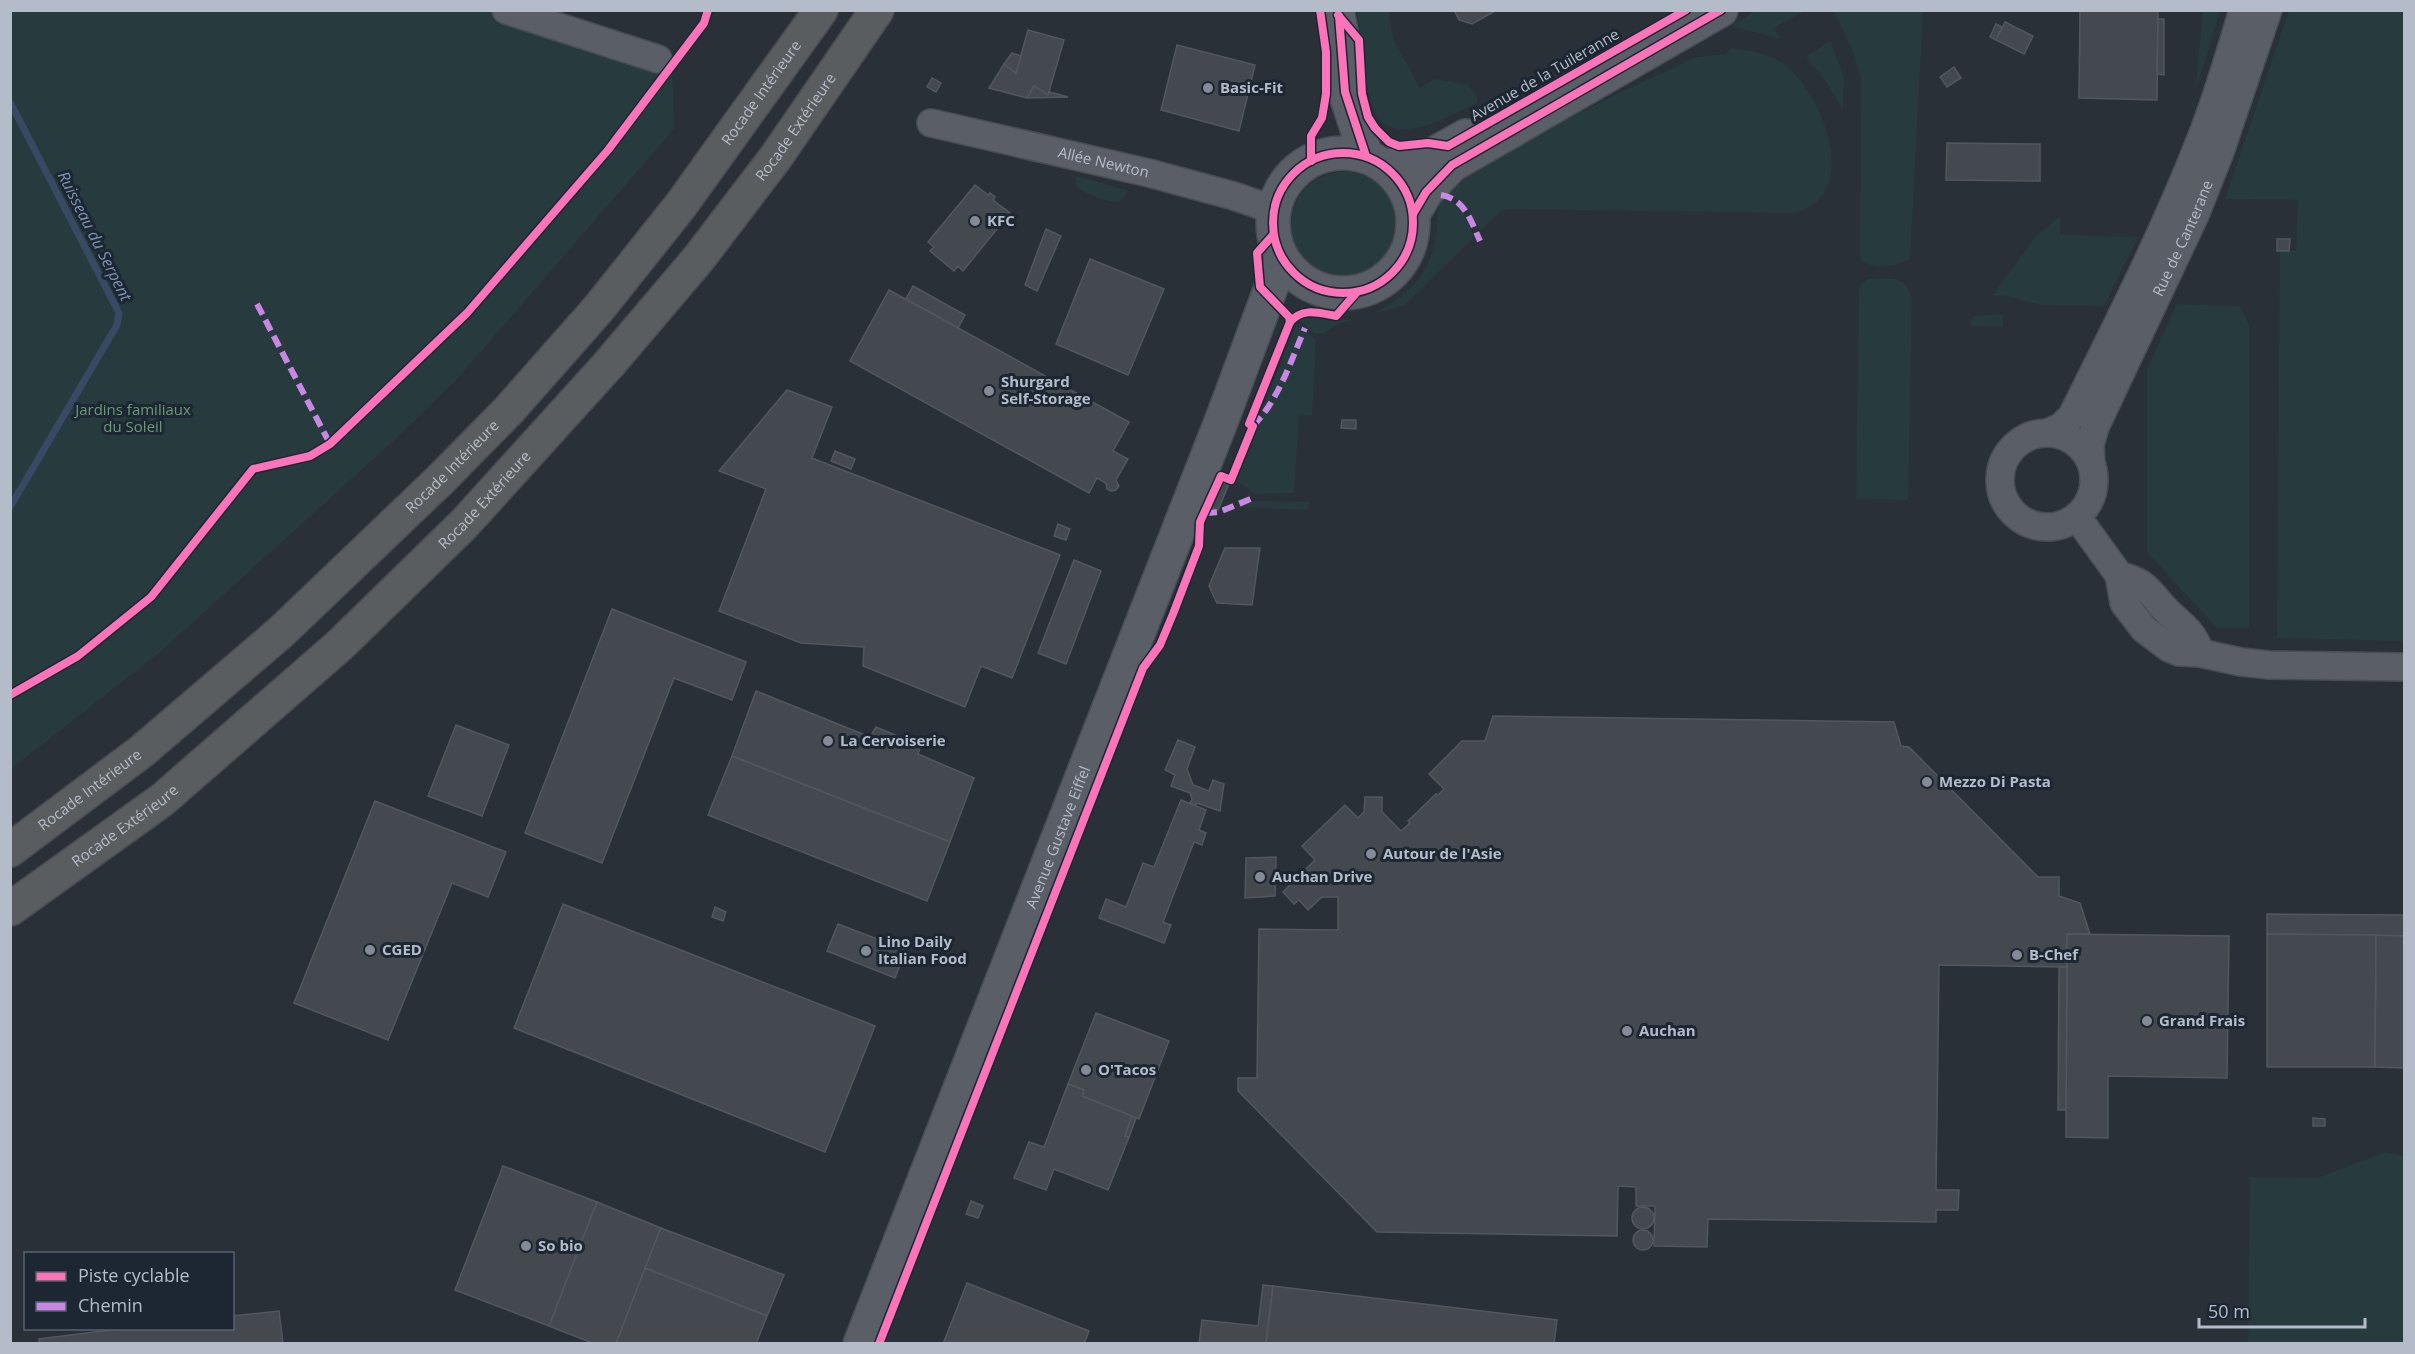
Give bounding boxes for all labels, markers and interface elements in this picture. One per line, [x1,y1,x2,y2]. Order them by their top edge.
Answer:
street label: Avenue de la Tuileranne [1467,23,1622,125]
street label: Rocade Intérieure [716,36,805,149]
street label: Rocade Extérieure [750,69,840,185]
place label: Basic-Fit [1220,77,1284,97]
marker: Basic-Fit [1201,81,1215,95]
street label: Allée Newton [1056,141,1151,182]
water label: Ruisseau du Serpent [53,167,138,305]
street label: Rue de Canterane [2147,177,2217,299]
place label: KFC [987,210,1015,230]
marker: KFC [968,214,982,228]
place label: Shurgard Self-Storage [1001,371,1091,408]
marker: Shurgard Self-Storage [982,384,996,398]
park label: Jardins familiaux du Soleil [73,399,191,436]
street label: Rocade Intérieure [400,415,503,517]
street label: Rocade Extérieure [433,446,535,553]
place label: La Cervoiserie [840,730,946,750]
marker: La Cervoiserie [821,734,835,748]
street label: Rocade Intérieure [34,744,145,835]
street label: Avenue Gustave Eiffel [1020,763,1094,911]
place label: Mezzo Di Pasta [1939,771,2051,791]
marker: Mezzo Di Pasta [1920,775,1934,789]
street label: Rocade Extérieure [67,779,182,871]
place label: Autour de l'Asie [1383,843,1502,863]
marker: Autour de l'Asie [1364,847,1378,861]
place label: Auchan Drive [1272,866,1373,886]
marker: Auchan Drive [1253,870,1267,884]
place label: Lino Daily Italian Food [878,931,967,968]
place label: CGED [382,939,422,959]
marker: CGED [363,943,377,957]
marker: Lino Daily Italian Food [859,944,873,958]
place label: B-Chef [2029,944,2079,964]
marker: B-Chef [2010,948,2024,962]
place label: Grand Frais [2159,1010,2245,1030]
marker: Grand Frais [2140,1014,2154,1028]
place label: Auchan [1639,1020,1696,1040]
marker: Auchan [1620,1024,1634,1038]
place label: O'Tacos [1098,1059,1156,1079]
marker: O'Tacos [1079,1063,1093,1077]
place label: So bio [538,1235,583,1255]
marker: So bio [519,1239,533,1253]
legend [24,1252,234,1330]
text: Piste cyclable [78,1263,190,1287]
scale bar [2199,1291,2366,1329]
text: Chemin [78,1293,143,1317]
text: 50 m [2208,1299,2250,1323]

